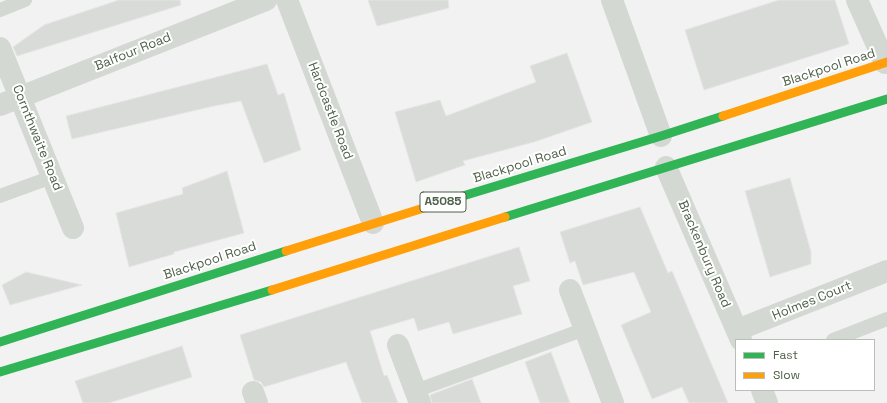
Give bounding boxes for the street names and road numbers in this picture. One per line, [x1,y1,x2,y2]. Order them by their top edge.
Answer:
street label: Balfour Road [93,30,173,74]
street label: Blackpool Road [781,46,877,90]
street label: Hardcastle Road [304,60,356,162]
street label: Cornthwaite Road [9,83,65,193]
street label: Blackpool Road [471,143,569,187]
road number: A5085 [420,192,466,212]
street label: Brackenbury Road [674,198,734,310]
street label: Blackpool Road [162,239,258,283]
street label: Holmes Court [770,278,854,324]

